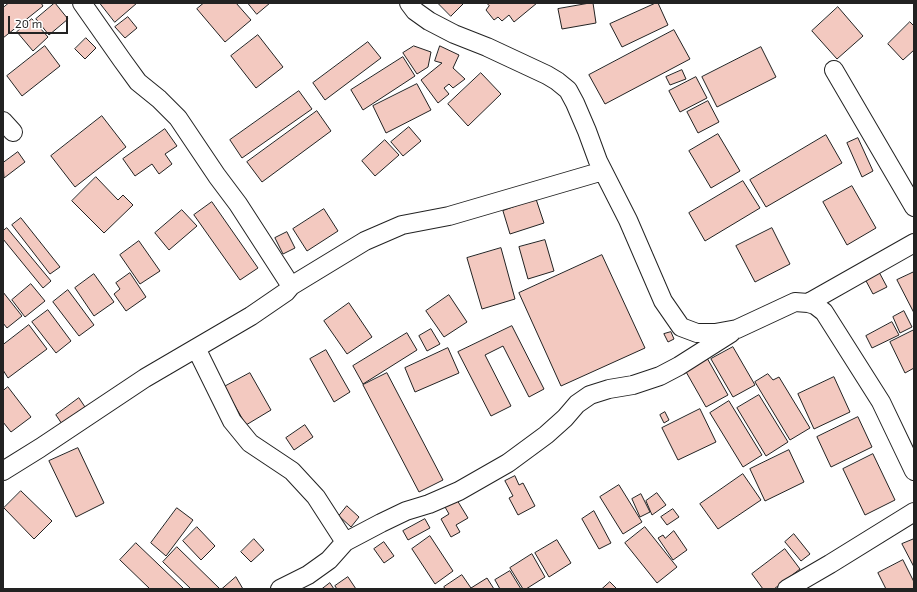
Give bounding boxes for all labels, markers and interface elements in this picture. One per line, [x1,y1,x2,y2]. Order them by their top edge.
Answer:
scale bar [10,8,70,34]
text: 20 m [15,16,42,30]

